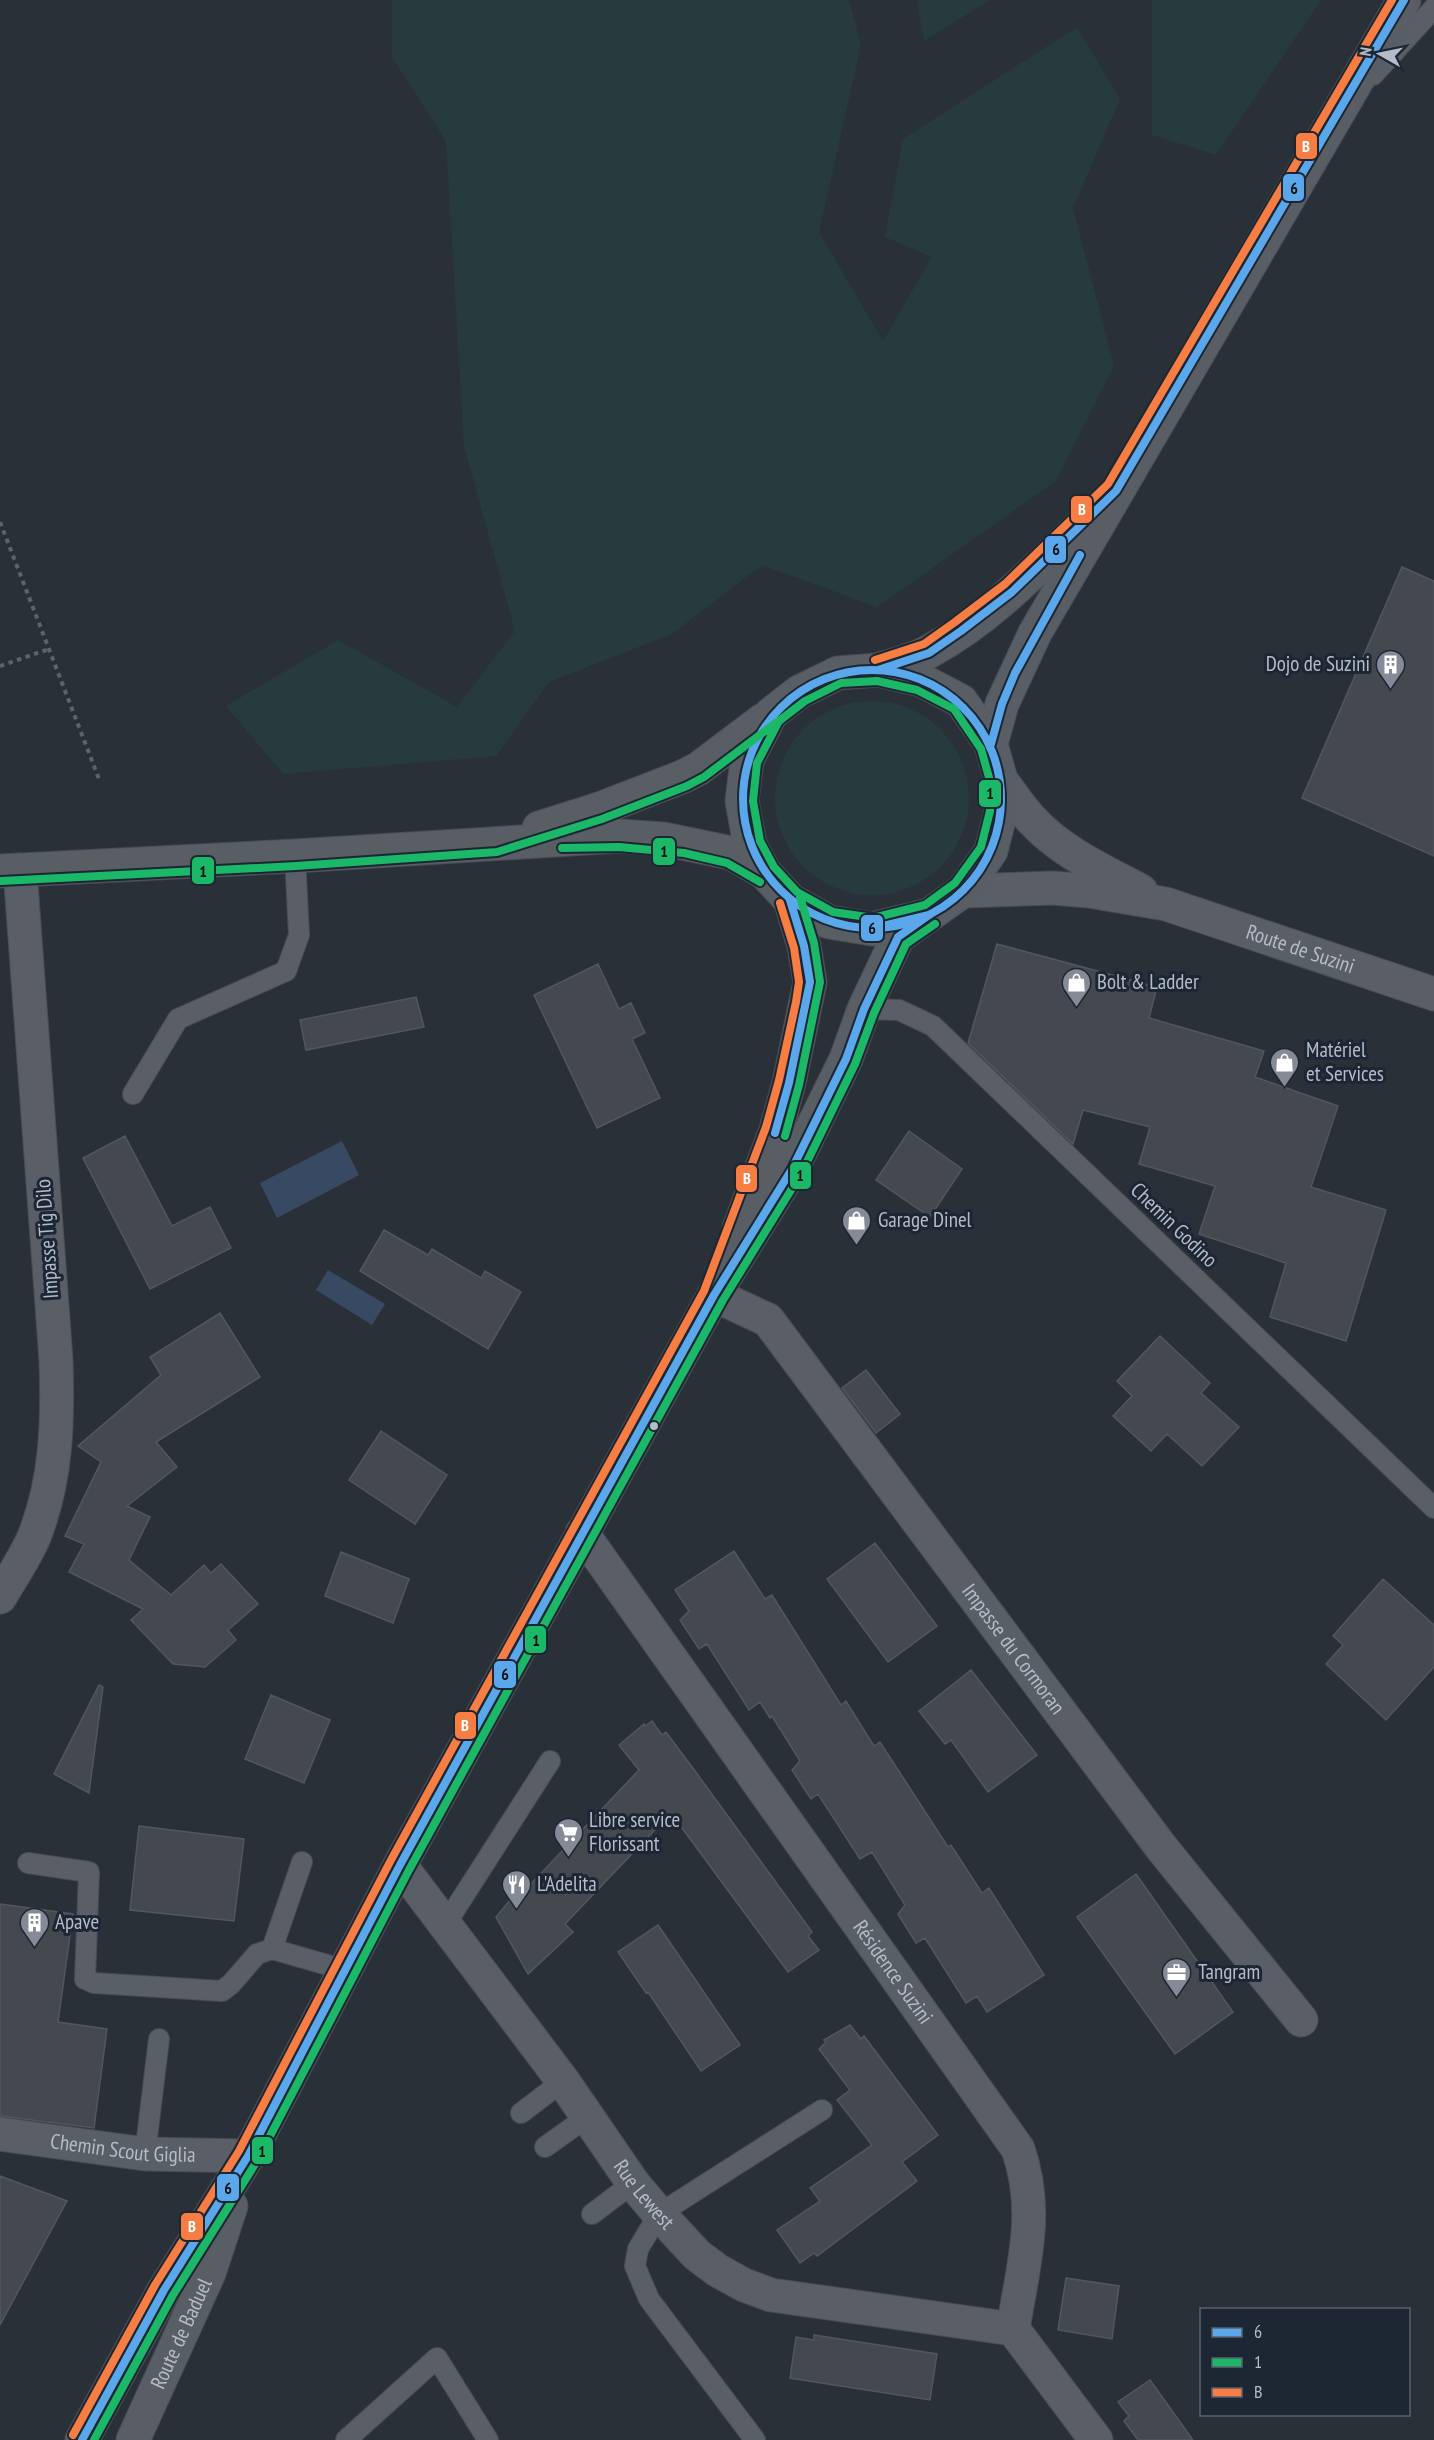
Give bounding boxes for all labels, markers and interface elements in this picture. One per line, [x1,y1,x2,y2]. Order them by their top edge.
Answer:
north arrow [1350,24,1410,84]
text: N [1355,46,1376,57]
line badge: B [1295,132,1318,160]
text: B [1302,136,1310,156]
line badge: 6 [1282,173,1305,202]
text: 6 [1290,178,1298,198]
line badge: B [1070,495,1093,524]
text: B [1078,499,1086,519]
line badge: 6 [1044,535,1067,564]
text: 6 [1052,539,1060,559]
building icon: Dojo de Suzini [1375,648,1407,690]
place label: Dojo de Suzini [1266,650,1370,677]
line badge: 1 [978,779,1002,808]
text: 1 [986,783,994,803]
line badge: 1 [652,837,676,866]
text: 1 [660,841,668,861]
line badge: 1 [191,856,215,885]
text: 1 [199,861,207,881]
line badge: 6 [860,914,884,942]
text: 6 [868,918,876,938]
street label: Route de Suzini [1243,918,1358,979]
shop icon: Bolt & Ladder [1060,966,1092,1008]
place label: Bolt & Ladder [1097,968,1199,995]
place label: Matériel et Services [1306,1036,1384,1087]
shop icon: Matériel et Services [1269,1046,1301,1088]
line badge: 1 [789,1161,812,1190]
line badge: B [735,1164,758,1193]
text: 1 [796,1165,804,1185]
text: B [743,1168,751,1188]
street label: Chemin Godino [1125,1176,1224,1273]
street label: Impasse Tig Dilo [29,1178,64,1300]
shop icon: Garage Dinel [841,1204,873,1246]
place label: Garage Dinel [878,1206,972,1233]
unlabelled marker [648,1420,660,1432]
street label: Impasse du Cormoran [956,1578,1071,1719]
line badge: 1 [524,1625,547,1654]
text: 1 [532,1630,540,1650]
line badge: 6 [493,1660,517,1689]
text: 6 [501,1664,509,1684]
line badge: B [454,1711,477,1740]
text: B [461,1715,469,1735]
place label: Libre service Florissant [589,1806,680,1857]
supermarket icon: Libre service Florissant [552,1816,584,1858]
restaurant icon: L'Adelita [500,1868,532,1910]
place label: L'Adelita [537,1870,597,1897]
building icon: Apave [18,1906,50,1948]
place label: Apave [55,1908,99,1935]
street label: Résidence Suzini [847,1915,939,2029]
office icon: Tangram [1161,1956,1193,1998]
place label: Tangram [1198,1958,1260,1985]
street label: Chemin Scout Giglia [49,2127,196,2168]
line badge: 1 [251,2136,274,2165]
text: 1 [258,2141,266,2161]
street label: Rue Lewest [608,2154,681,2235]
line badge: 6 [216,2173,240,2202]
text: 6 [224,2178,232,2198]
line badge: B [180,2212,204,2241]
text: B [188,2216,196,2236]
street label: Route de Baduel [144,2274,218,2393]
legend [1200,2308,1410,2416]
text: 6 [1254,2320,1262,2343]
text: 1 [1254,2350,1262,2373]
text: B [1254,2380,1262,2403]

